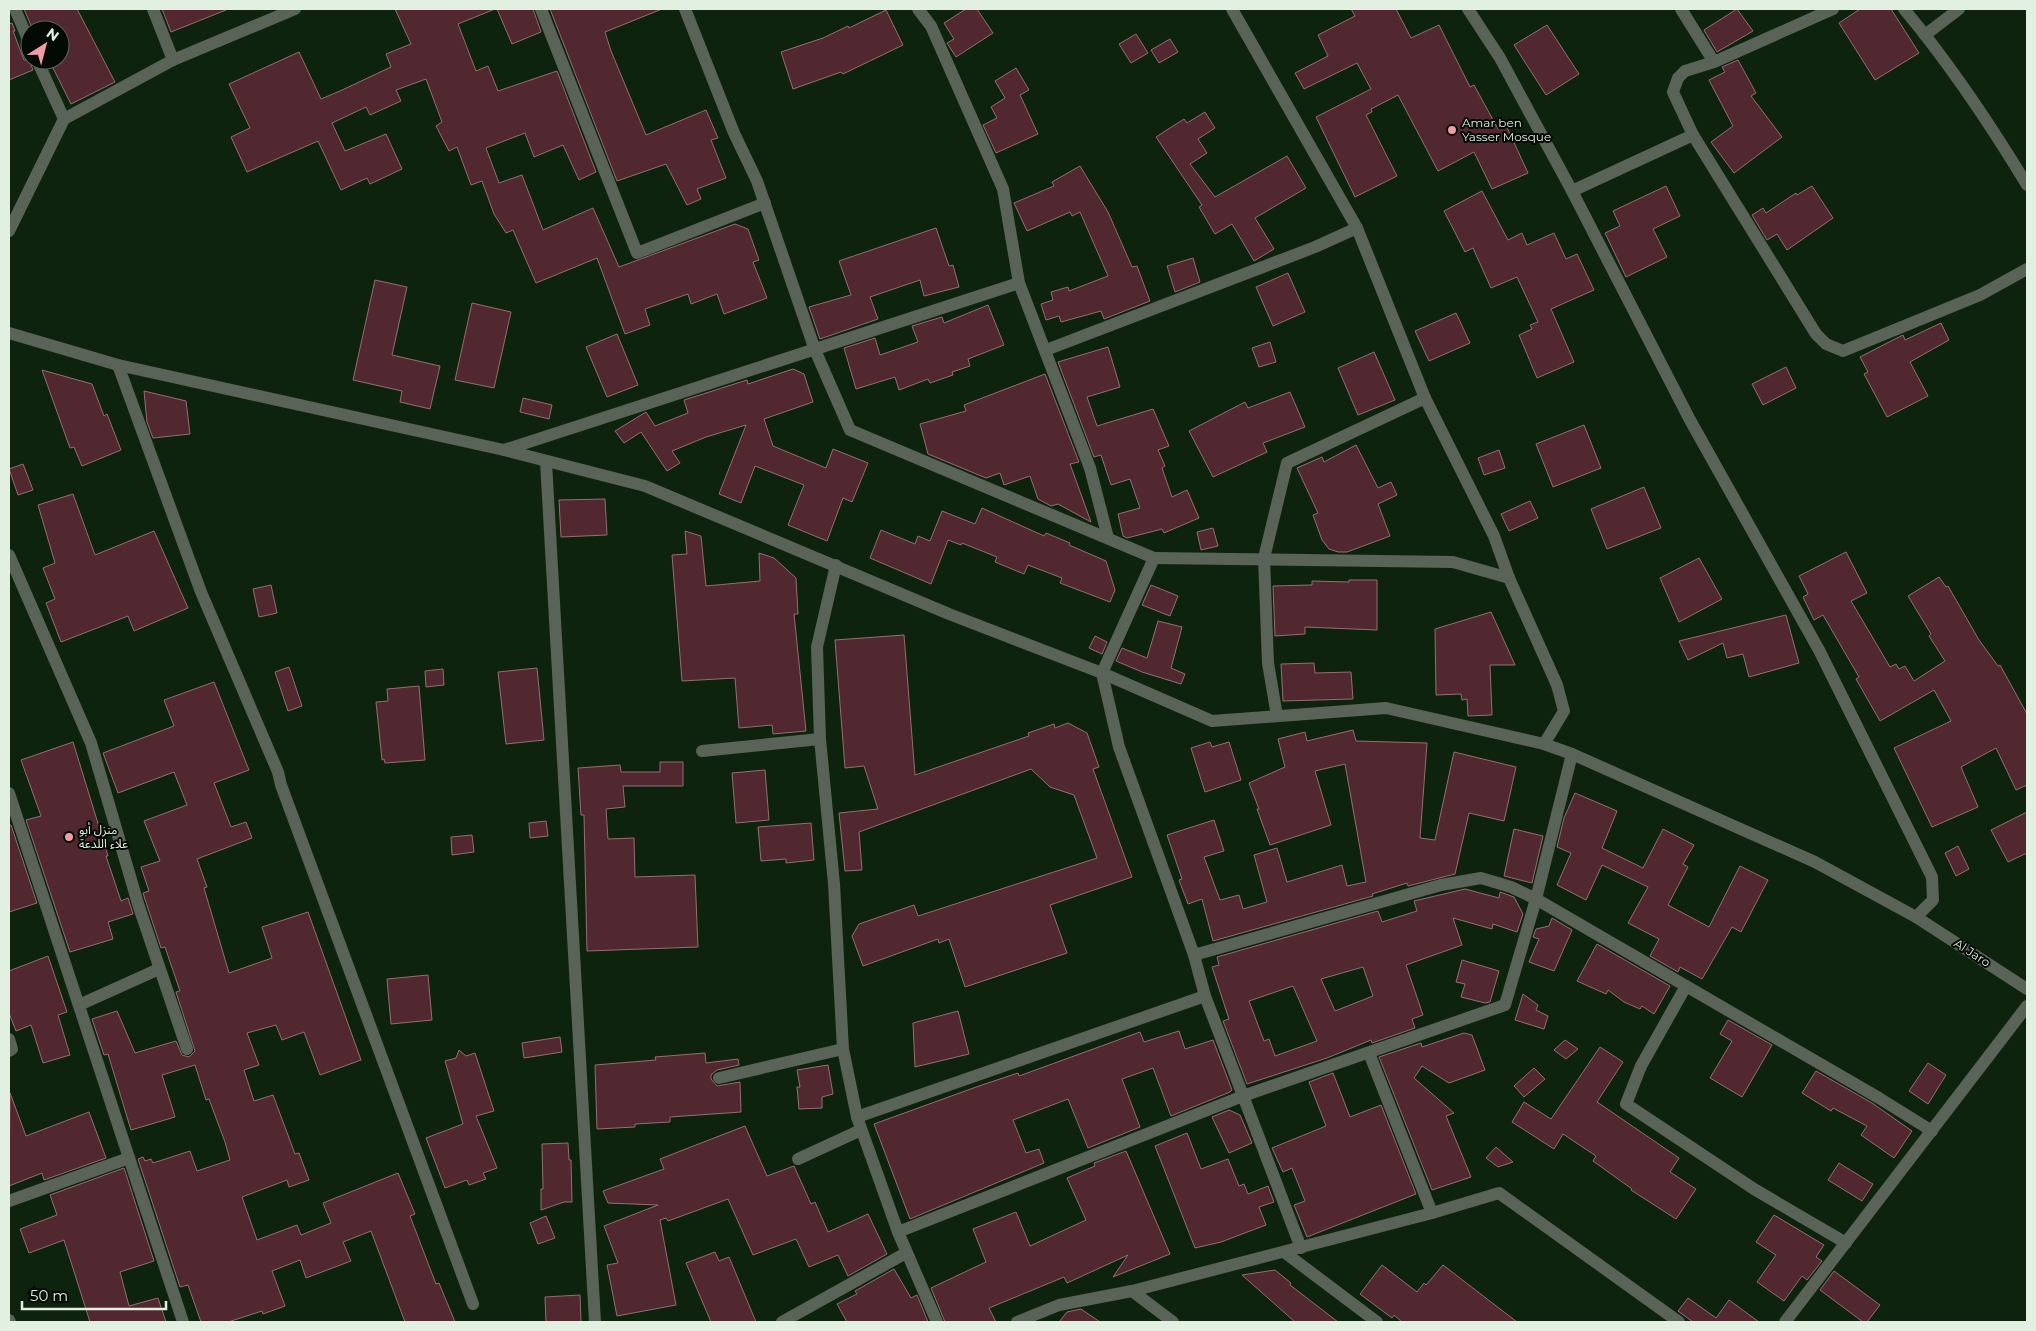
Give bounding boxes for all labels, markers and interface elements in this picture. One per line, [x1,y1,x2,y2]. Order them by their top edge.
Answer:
north arrow [20,20,70,70]
text: N [43,24,63,45]
place label: Amar ben Yasser Mosque [1462,115,1551,144]
marker: Amar ben Yasser Mosque [1446,124,1458,136]
place label: منزل أبو علاء اللدعة [79,822,128,851]
marker: منزل أبو علاء اللدعة [63,831,75,843]
street label: Al Jaro [1951,935,1993,970]
scale bar [22,1278,166,1310]
text: 50 m [30,1286,68,1305]

